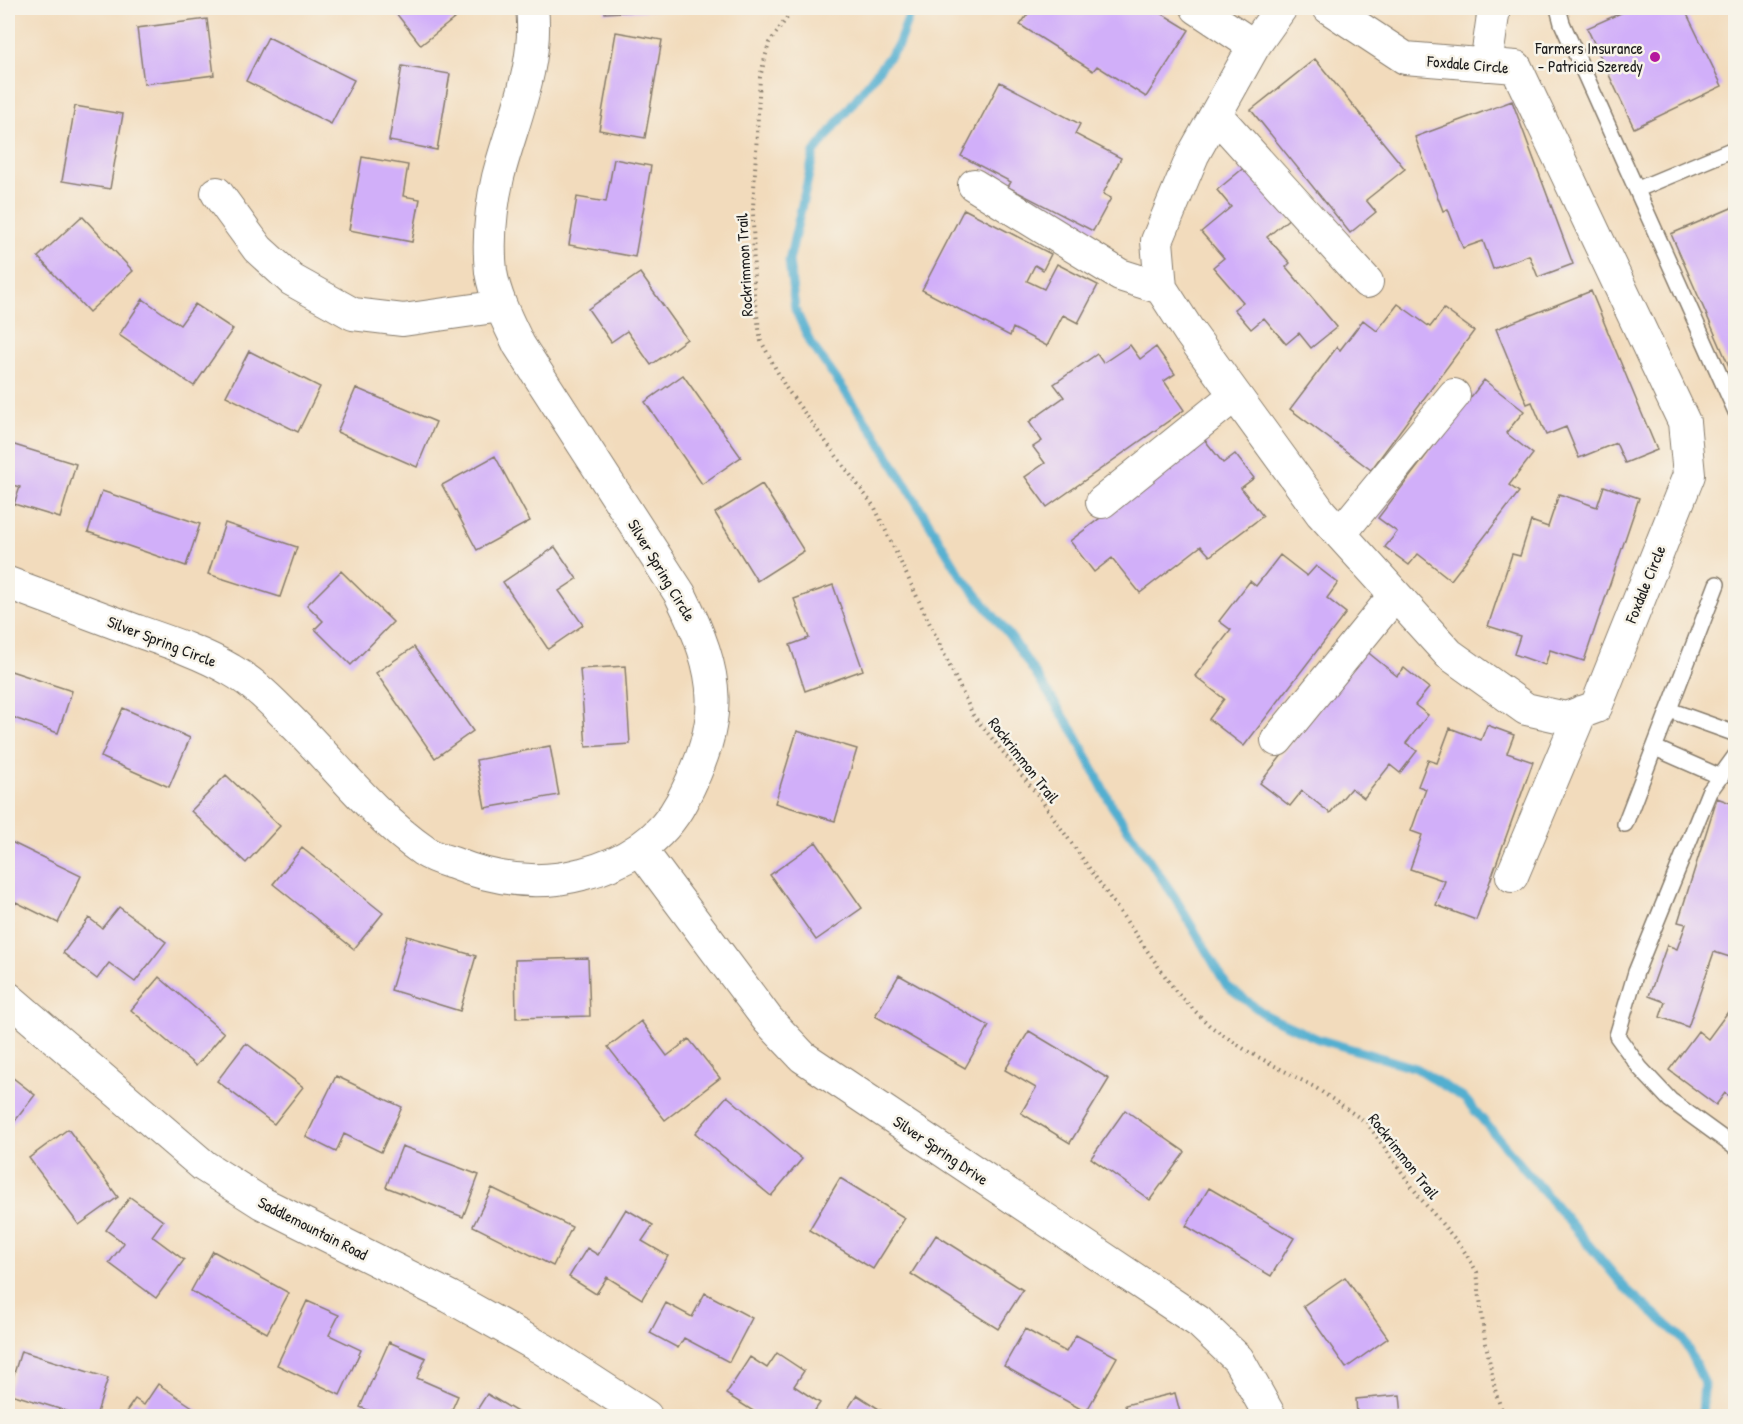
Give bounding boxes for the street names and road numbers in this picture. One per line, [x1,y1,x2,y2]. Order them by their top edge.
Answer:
street label: Foxdale Circle [1425,49,1510,79]
street label: Rockrimmon Trail [730,212,758,317]
street label: Silver Spring Circle [623,515,701,626]
street label: Foxdale Circle [1619,541,1671,627]
street label: Silver Spring Circle [104,610,220,672]
street label: Rockrimmon Trail [984,713,1065,808]
street label: Rockrimmon Trail [1364,1109,1445,1204]
street label: Silver Spring Drive [889,1110,993,1190]
street label: Saddlemountain Road [254,1191,372,1265]

